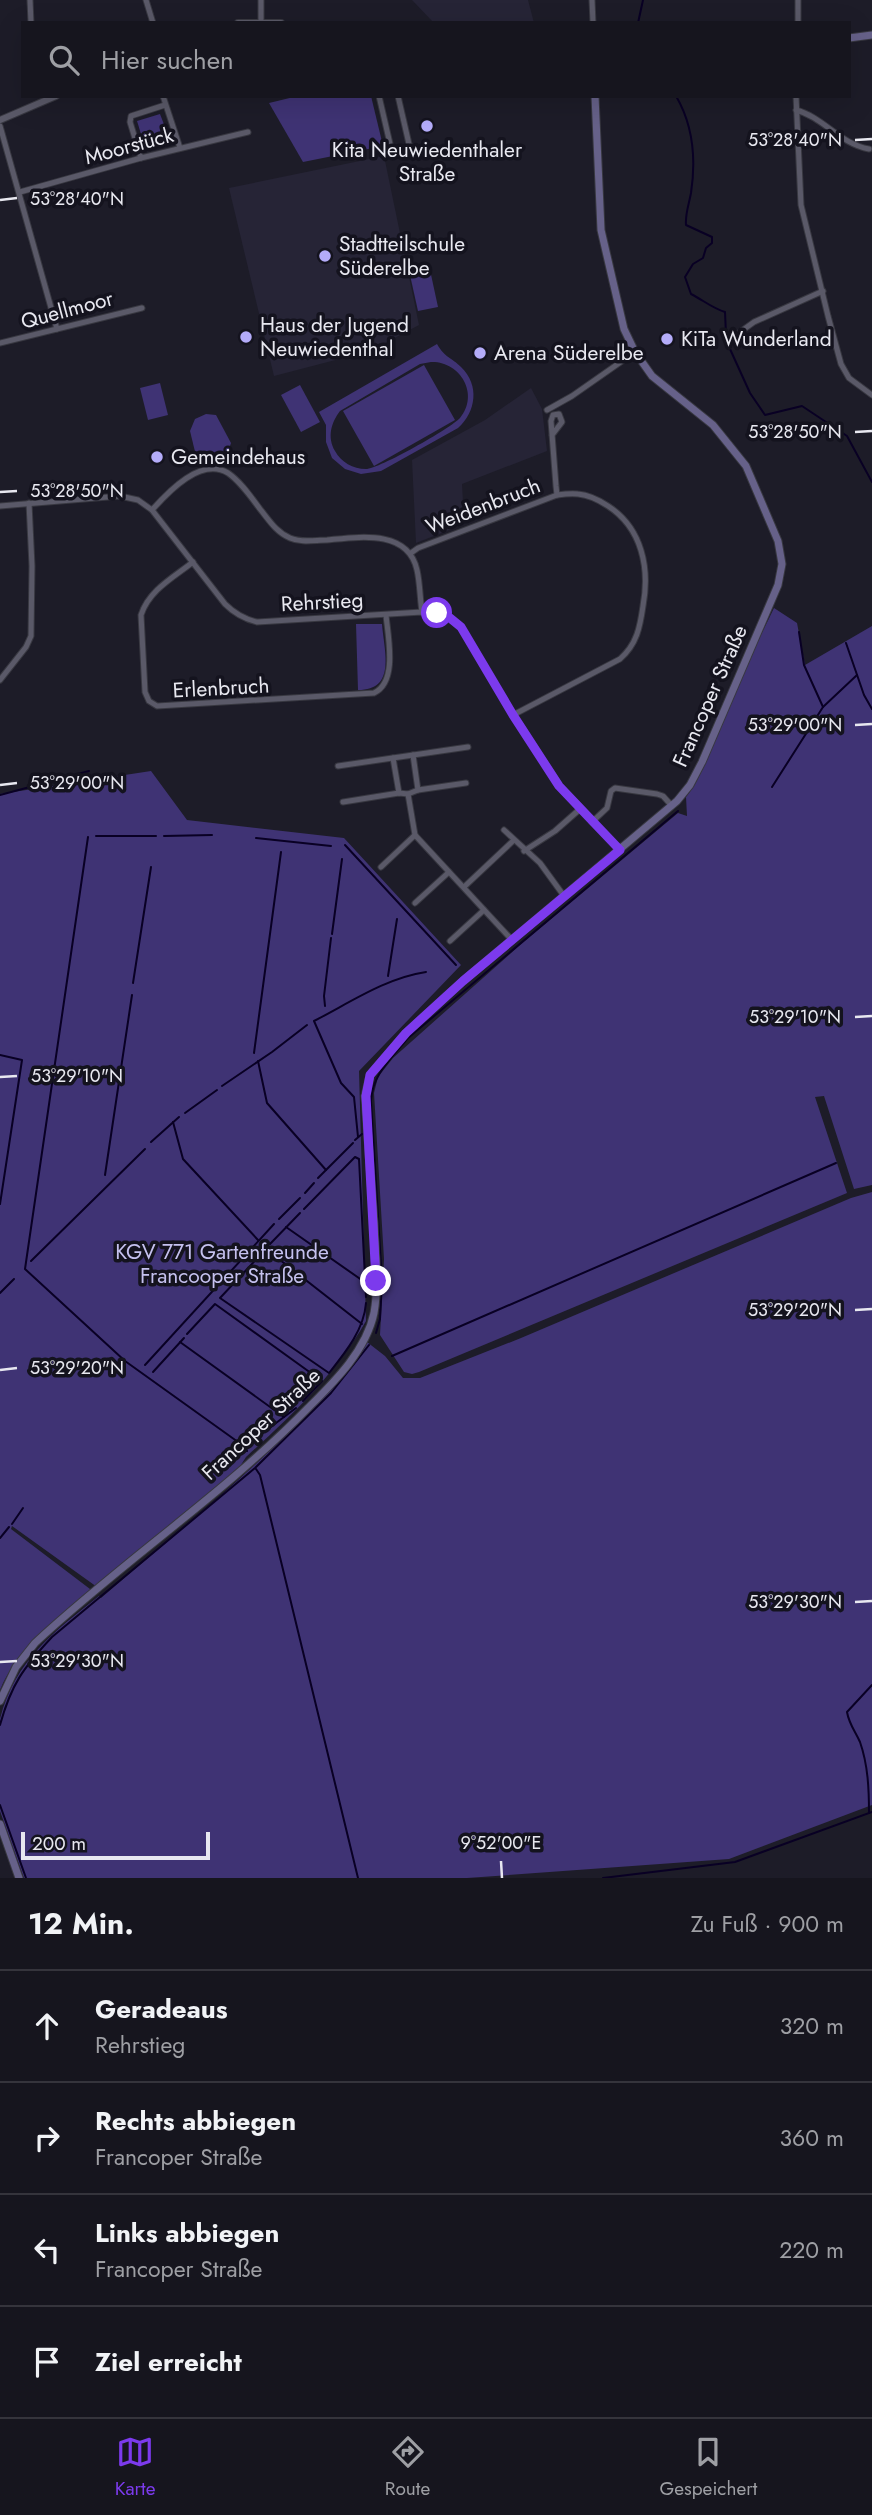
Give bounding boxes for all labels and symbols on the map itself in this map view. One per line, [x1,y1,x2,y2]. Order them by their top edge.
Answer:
marker: Kita Neuwiedenthaler Straße [419,118,435,134]
street label: Moorstück [81,120,178,172]
text: 53°28'40"N [748,127,842,153]
place label: Kita Neuwiedenthaler Straße [332,135,523,189]
text: 53°28'40"N [30,186,124,212]
place label: Stadtteilschule Süderelbe [339,229,465,283]
marker: Stadtteilschule Süderelbe [317,248,333,264]
street label: Quellmoor [17,283,117,337]
place label: Haus der Jugend Neuwiedenthal [260,310,409,364]
place label: KiTa Wunderland [681,324,832,354]
marker: Haus der Jugend Neuwiedenthal [238,329,254,345]
marker: KiTa Wunderland [659,331,675,347]
place label: Arena Süderelbe [494,338,644,368]
marker: Arena Süderelbe [472,345,488,361]
text: 53°28'50"N [748,419,842,445]
place label: Gemeindehaus [171,442,305,472]
marker: Gemeindehaus [149,449,165,465]
street label: Weidenbruch [421,470,545,542]
text: 53°28'50"N [30,478,124,504]
street label: Rehrstieg [280,585,364,619]
route start [421,597,452,628]
street label: Francoper Straße [665,620,755,772]
street label: Erlenbruch [172,670,270,706]
text: 53°29'00"N [748,712,842,738]
text: 53°29'00"N [30,770,124,796]
text: 53°29'10"N [749,1004,841,1030]
text: 53°29'10"N [31,1063,123,1089]
park label: KGV 771 Gartenfreunde Francooper Straße [115,1237,329,1291]
route end [360,1265,391,1296]
text: 53°29'20"N [748,1297,842,1323]
text: 53°29'20"N [30,1355,124,1381]
street label: Francoper Straße [195,1361,327,1487]
text: 53°29'30"N [748,1589,842,1615]
text: 53°29'30"N [30,1648,124,1674]
scale bar [21,1829,210,1861]
text: 9°52'00"E [461,1830,541,1856]

